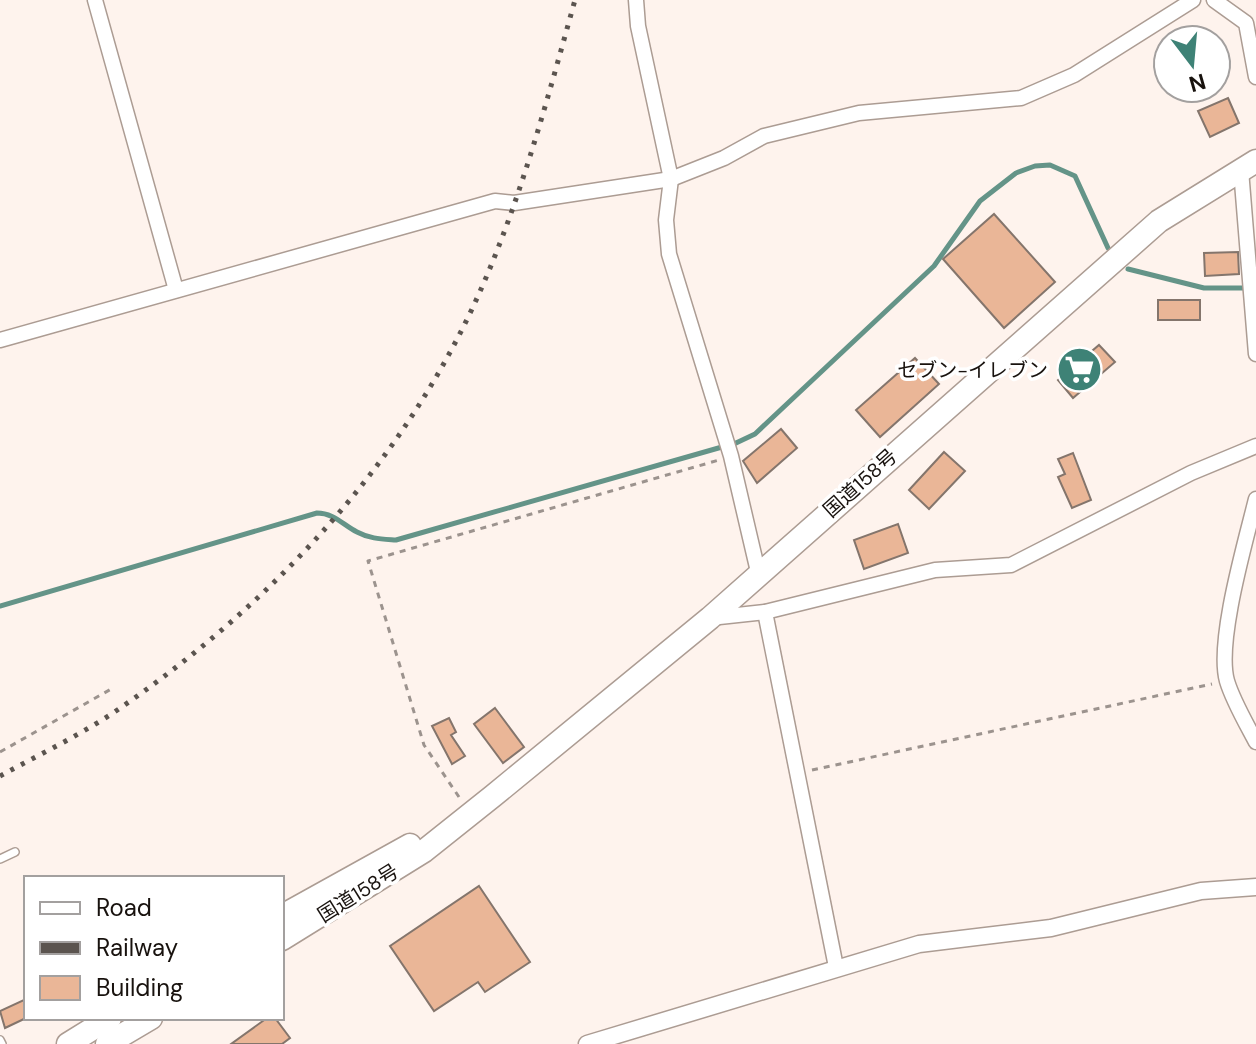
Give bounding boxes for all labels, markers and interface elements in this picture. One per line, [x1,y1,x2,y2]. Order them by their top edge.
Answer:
north arrow [1152,24,1232,104]
text: N [1186,67,1209,99]
supermarket icon: セブン-イレブン [1055,346,1103,394]
place label: セブン-イレブン [897,357,1048,383]
street label: 国道158号 [818,443,902,523]
street label: 国道158号 [313,858,403,928]
legend [24,876,284,1020]
text: Road [96,892,152,923]
text: Railway [96,932,178,963]
text: Building [96,972,183,1003]

